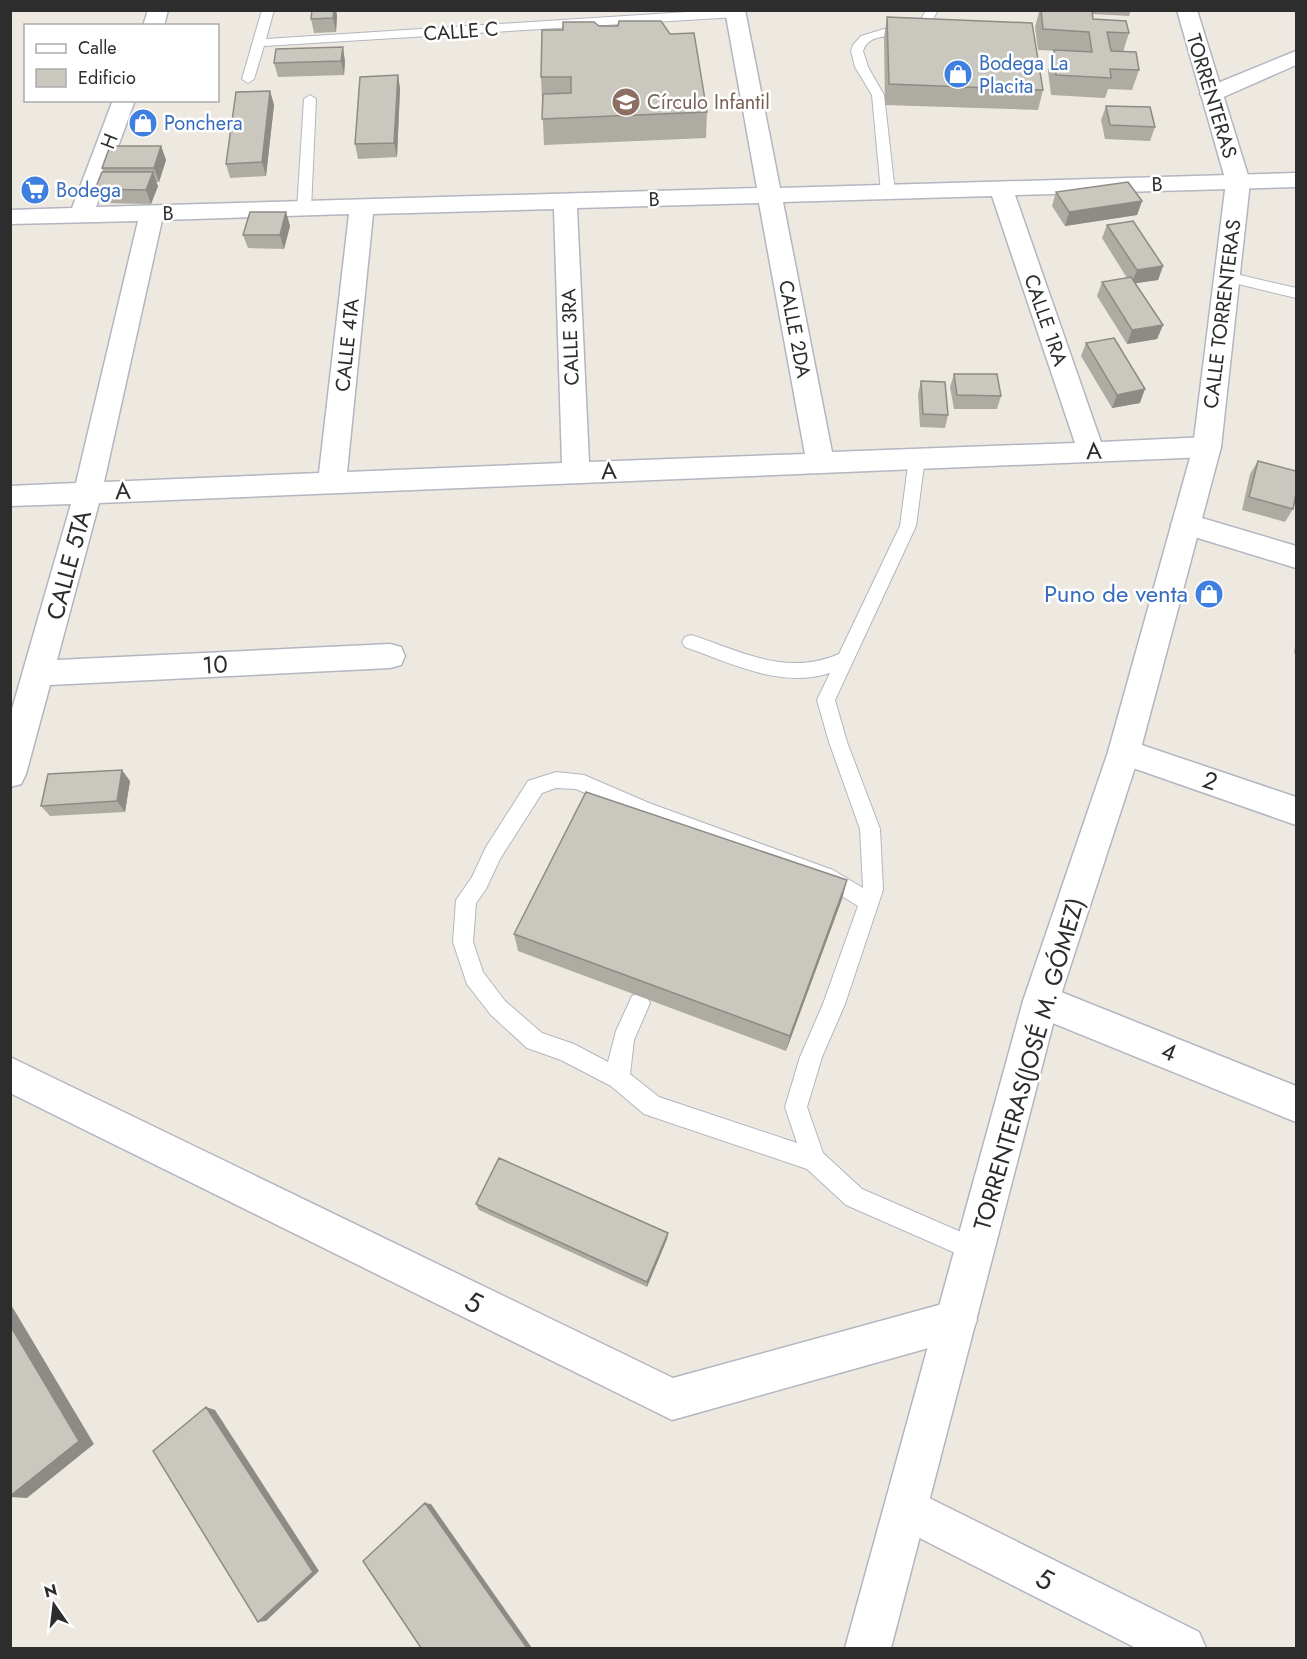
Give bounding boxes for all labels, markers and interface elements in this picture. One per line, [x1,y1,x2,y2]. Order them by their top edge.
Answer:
street label: CALLE C [422,14,500,49]
legend [24,24,219,102]
street label: TORRENTERAS [1179,30,1244,162]
text: Calle [78,35,117,61]
place label: Bodega La Placita [979,49,1068,101]
shop icon: Bodega La Placita [942,58,974,90]
text: Edificio [78,65,136,91]
school or university icon: Círculo Infantil [610,86,642,118]
place label: Círculo Infantil [647,88,770,117]
shop icon: Ponchera [127,107,159,139]
place label: Ponchera [164,109,243,138]
street label: H [93,129,126,153]
street label: B [1151,170,1163,199]
supermarket icon: Bodega [19,174,51,206]
place label: Bodega [56,176,121,205]
street label: B [648,185,660,214]
street label: B [162,199,174,228]
street label: CALLE TORRENTERAS [1197,218,1248,410]
street label: CALLE 1RA [1016,271,1075,371]
street label: CALLE 2DA [771,278,818,381]
street label: CALLE 3RA [554,287,587,386]
street label: CALLE 4TA [328,296,367,393]
street label: A [1085,433,1103,468]
street label: A [600,453,618,488]
street label: A [114,473,132,508]
street label: CALLE 5TA [37,506,100,624]
place label: Puno de venta [1044,576,1188,611]
shop icon: Puno de venta [1193,578,1225,610]
street label: 10 [201,646,228,683]
street label: 2 [1198,762,1222,799]
street label: TORRENTERAS(JOSÉ M. GÓMEZ) [964,893,1093,1234]
street label: 4 [1156,1033,1182,1070]
street label: 5 [458,1281,490,1324]
street label: 5 [1028,1558,1061,1601]
north arrow [24,1575,84,1635]
text: N [42,1578,59,1604]

